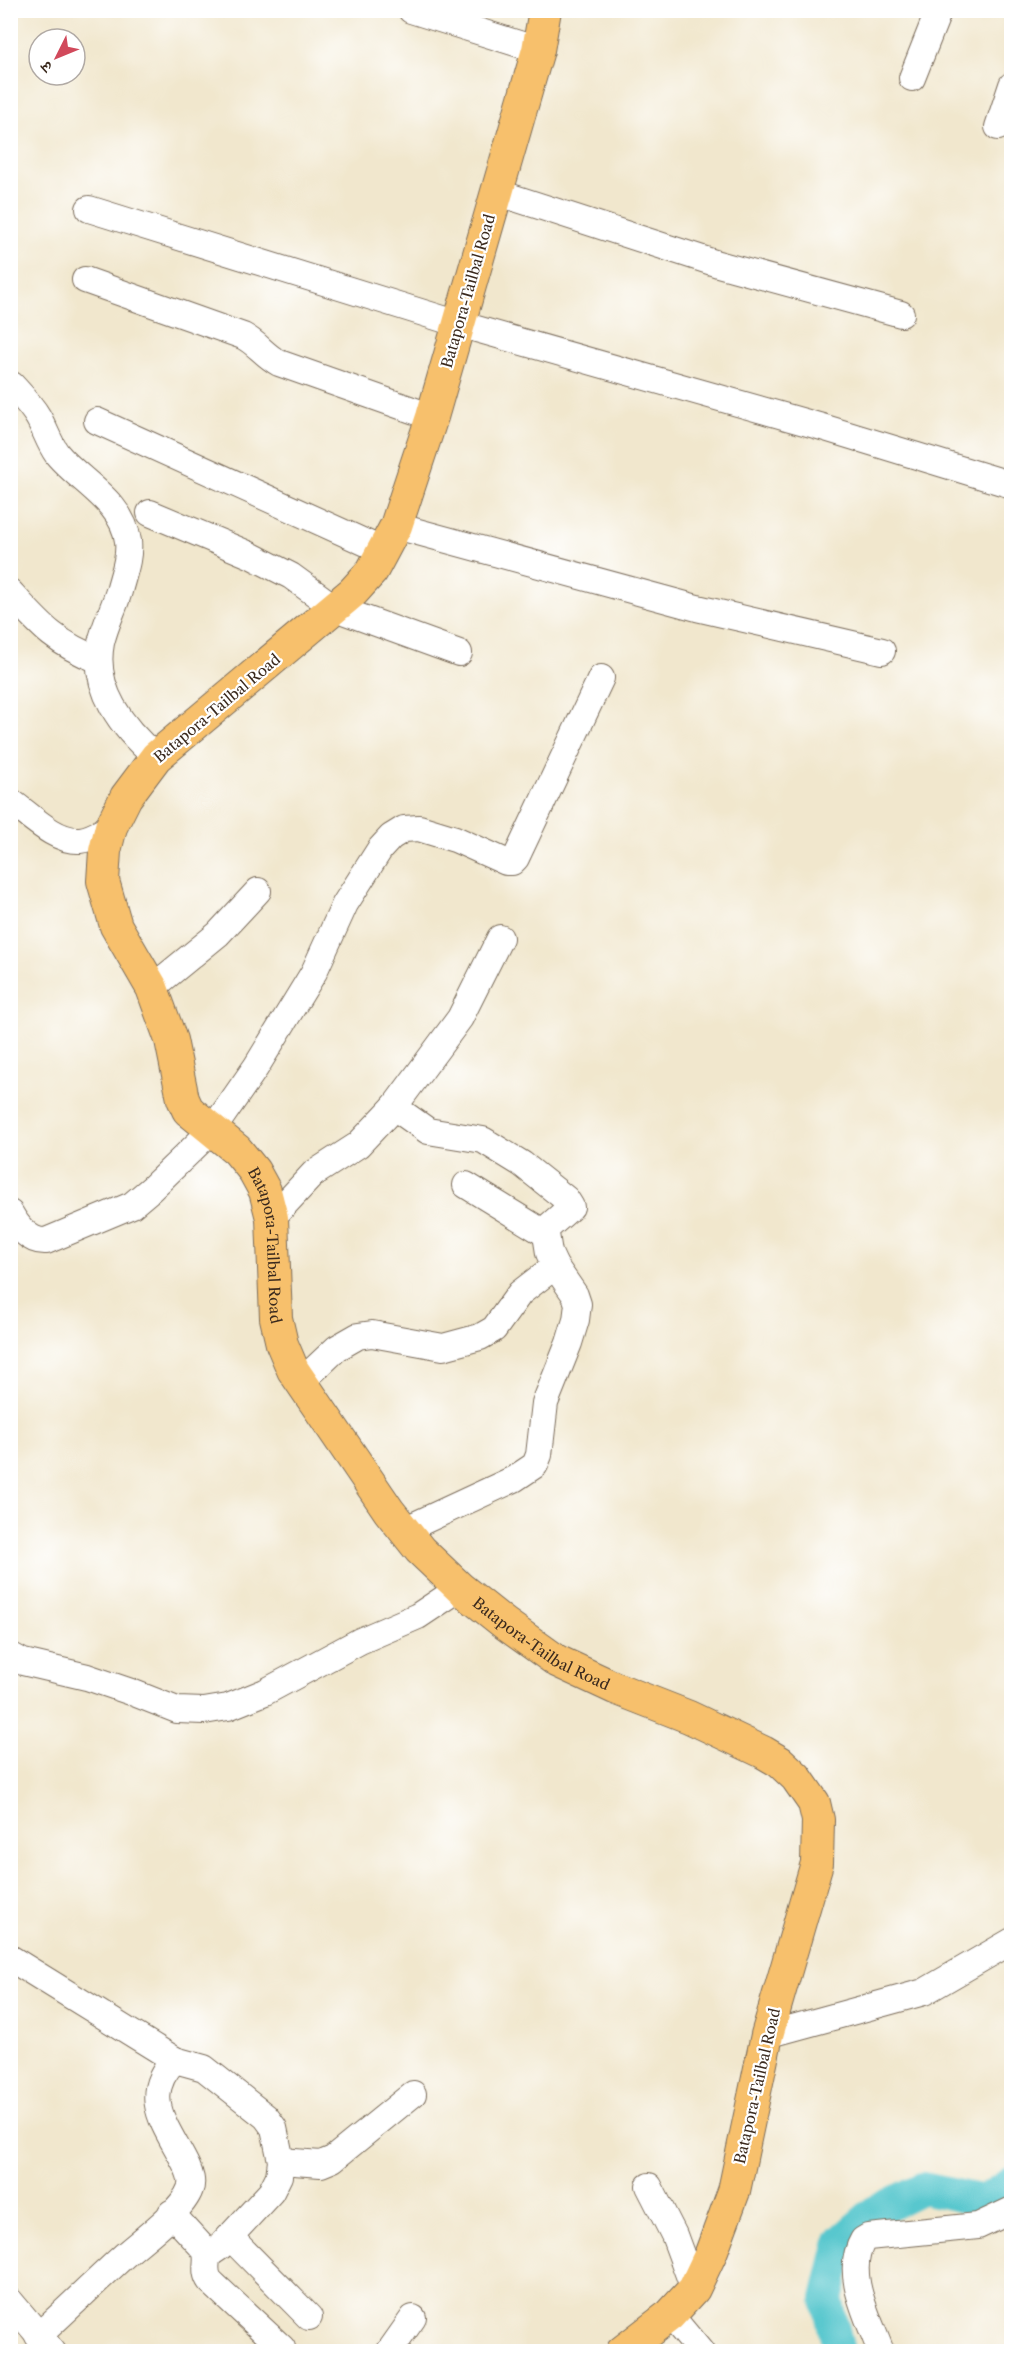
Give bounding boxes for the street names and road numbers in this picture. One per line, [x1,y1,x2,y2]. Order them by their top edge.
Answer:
street label: Batapora-Tailbal Road [437,212,499,370]
street label: Batapora-Tailbal Road [150,650,284,766]
street label: Batapora-Tailbal Road [244,1164,286,1325]
street label: Batapora-Tailbal Road [469,1593,613,1694]
street label: Batapora-Tailbal Road [730,2006,784,2166]

